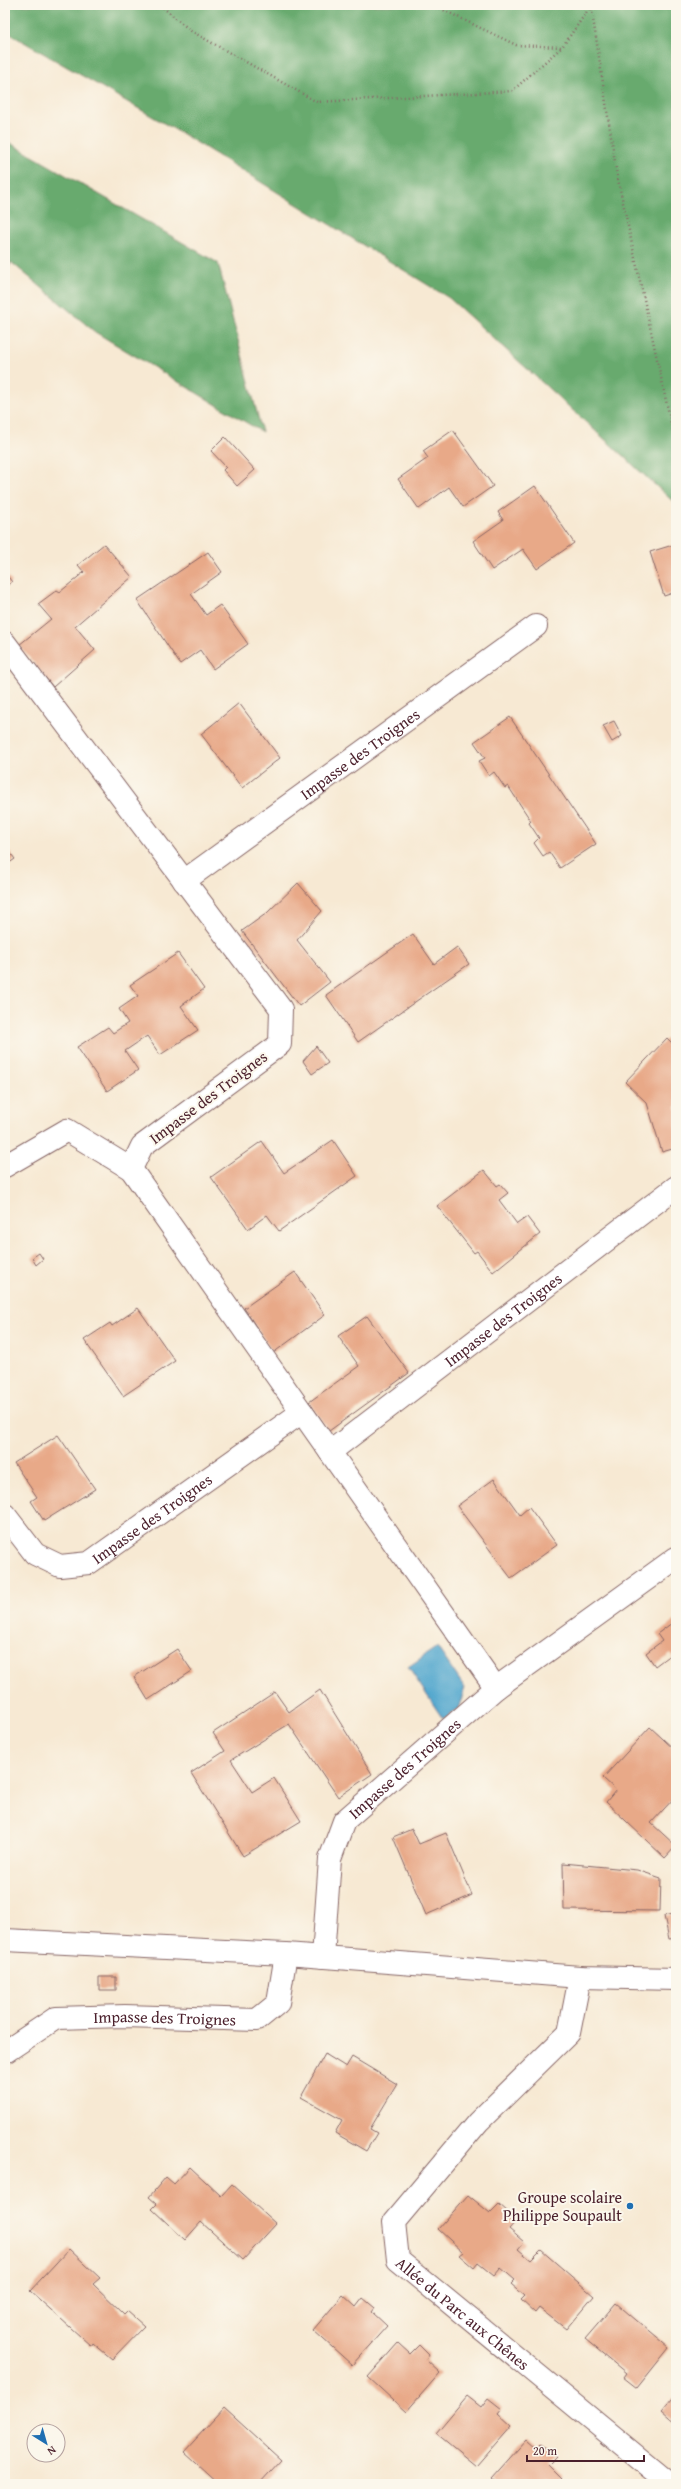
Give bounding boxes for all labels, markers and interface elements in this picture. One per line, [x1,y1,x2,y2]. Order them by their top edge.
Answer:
street label: Impasse des Troignes [295,702,425,805]
street label: Impasse des Troignes [144,1044,272,1150]
street label: Impasse des Troignes [439,1267,567,1372]
street label: Impasse des Troignes [87,1467,217,1570]
street label: Impasse des Troignes [343,1712,466,1824]
street label: Impasse des Troignes [93,2004,236,2031]
place label: Groupe scolaire Philippe Soupault [503,2185,622,2227]
marker: Groupe scolaire Philippe Soupault [625,2201,635,2211]
street label: Allée du Parc aux Chênes [391,2251,535,2376]
north arrow [26,2423,66,2463]
scale bar [527,2437,644,2463]
text: N [44,2442,60,2460]
text: 20 m [533,2442,557,2459]

